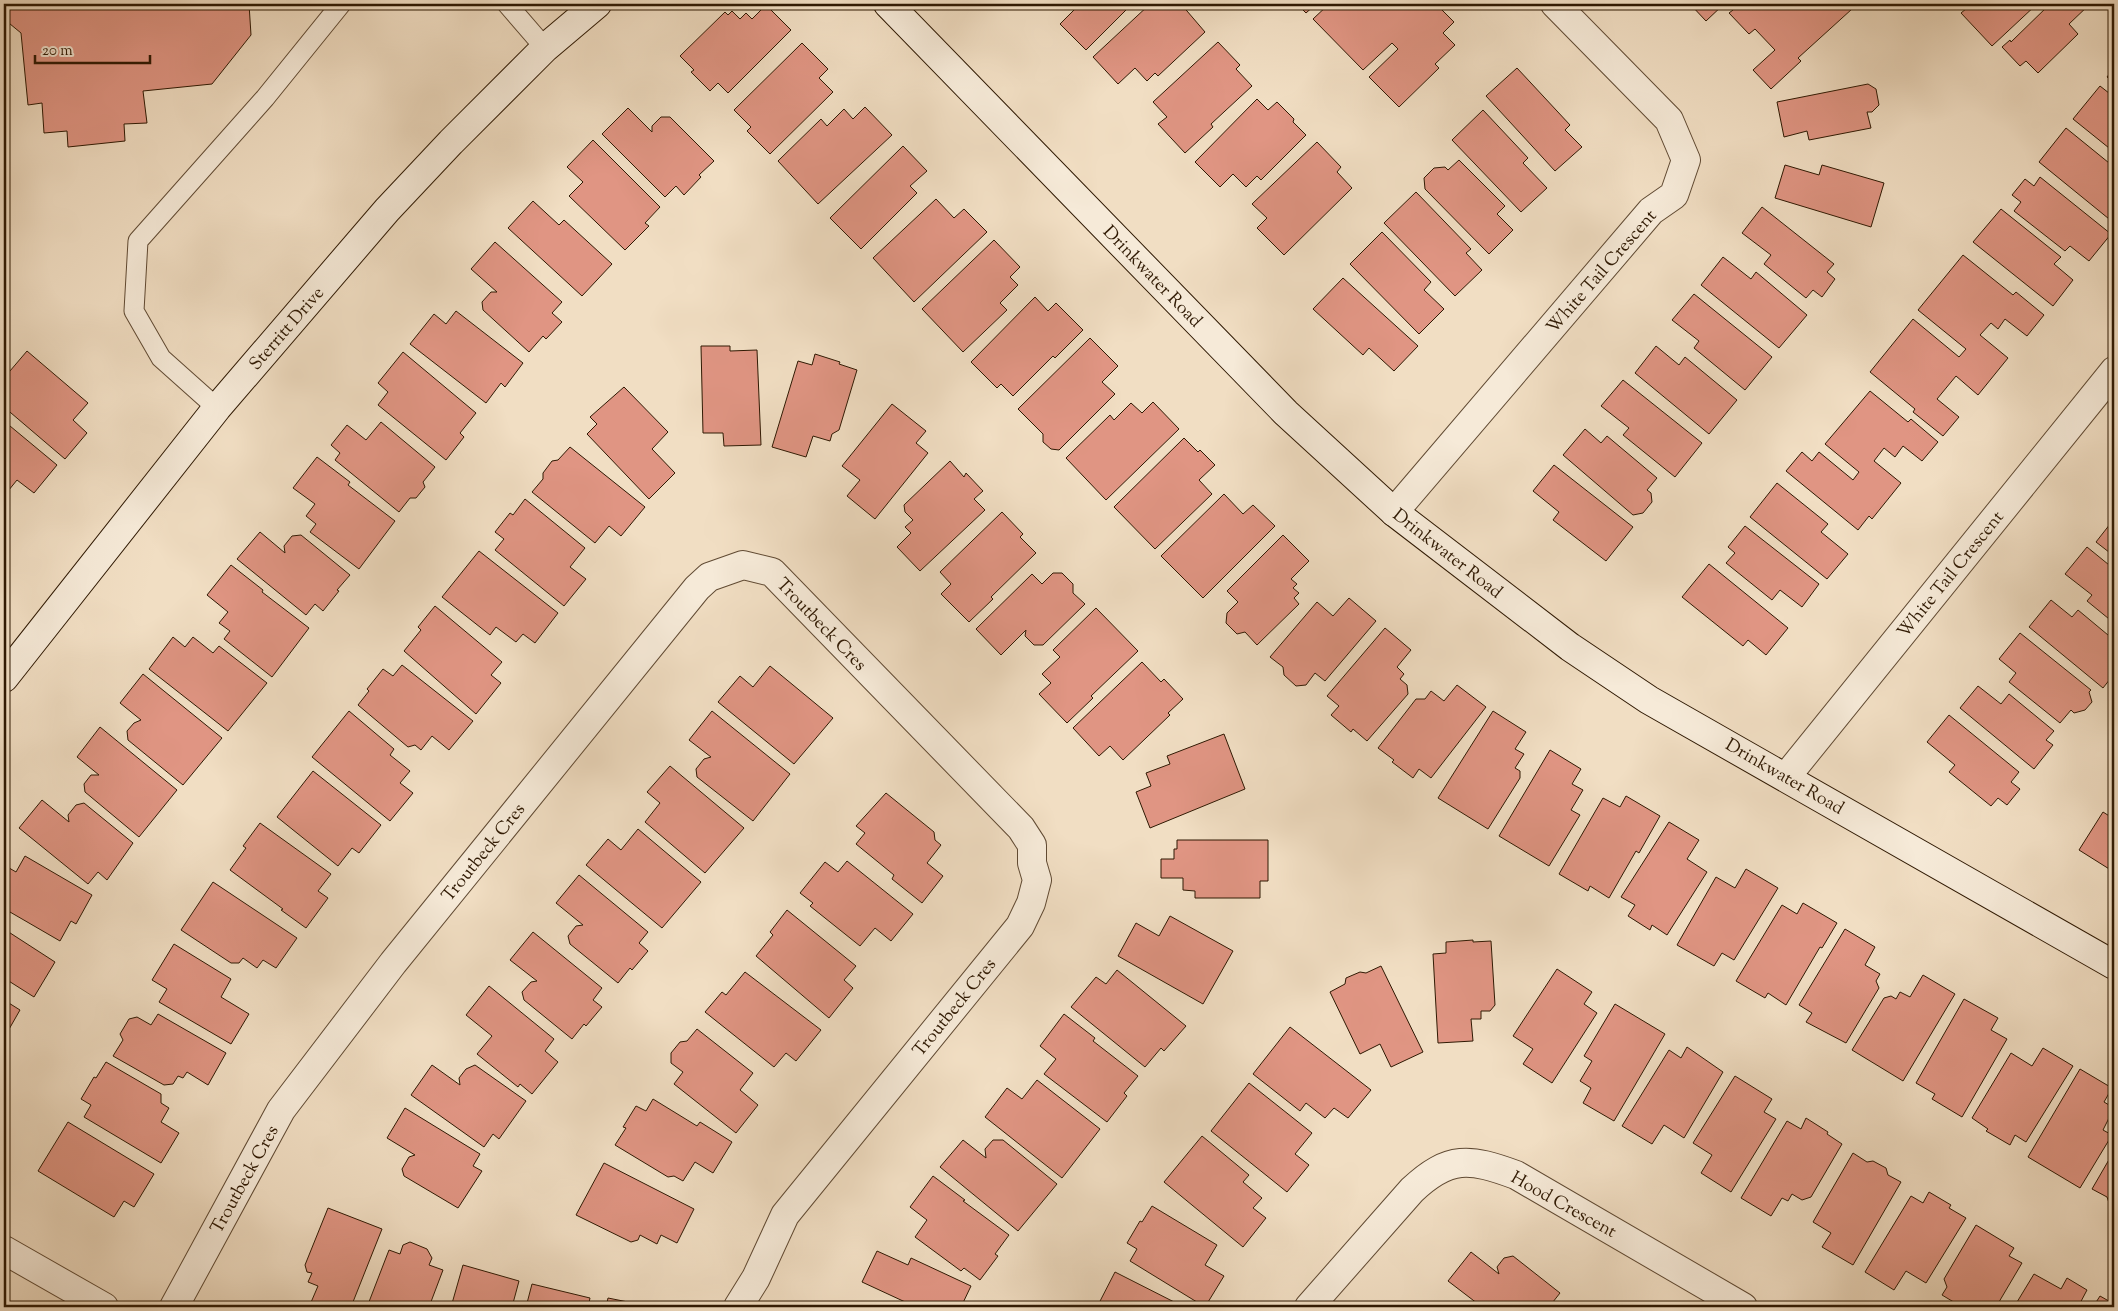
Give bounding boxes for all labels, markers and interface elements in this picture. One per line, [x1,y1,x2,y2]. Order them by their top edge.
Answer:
scale bar [35,32,150,64]
text: 20 m [42,41,73,62]
street label: White Tail Crescent [1541,205,1664,340]
street label: Drinkwater Road [1096,220,1207,334]
street label: Sterritt Drive [244,282,331,377]
street label: Drinkwater Road [1386,503,1507,606]
street label: White Tail Crescent [1892,506,2011,644]
street label: Troutbeck Cres [769,573,872,678]
street label: Drinkwater Road [1720,733,1848,822]
street label: Troutbeck Cres [437,798,533,908]
street label: Troutbeck Cres [908,953,1004,1063]
street label: Troutbeck Cres [205,1121,286,1239]
street label: Hood Crescent [1505,1166,1621,1246]

